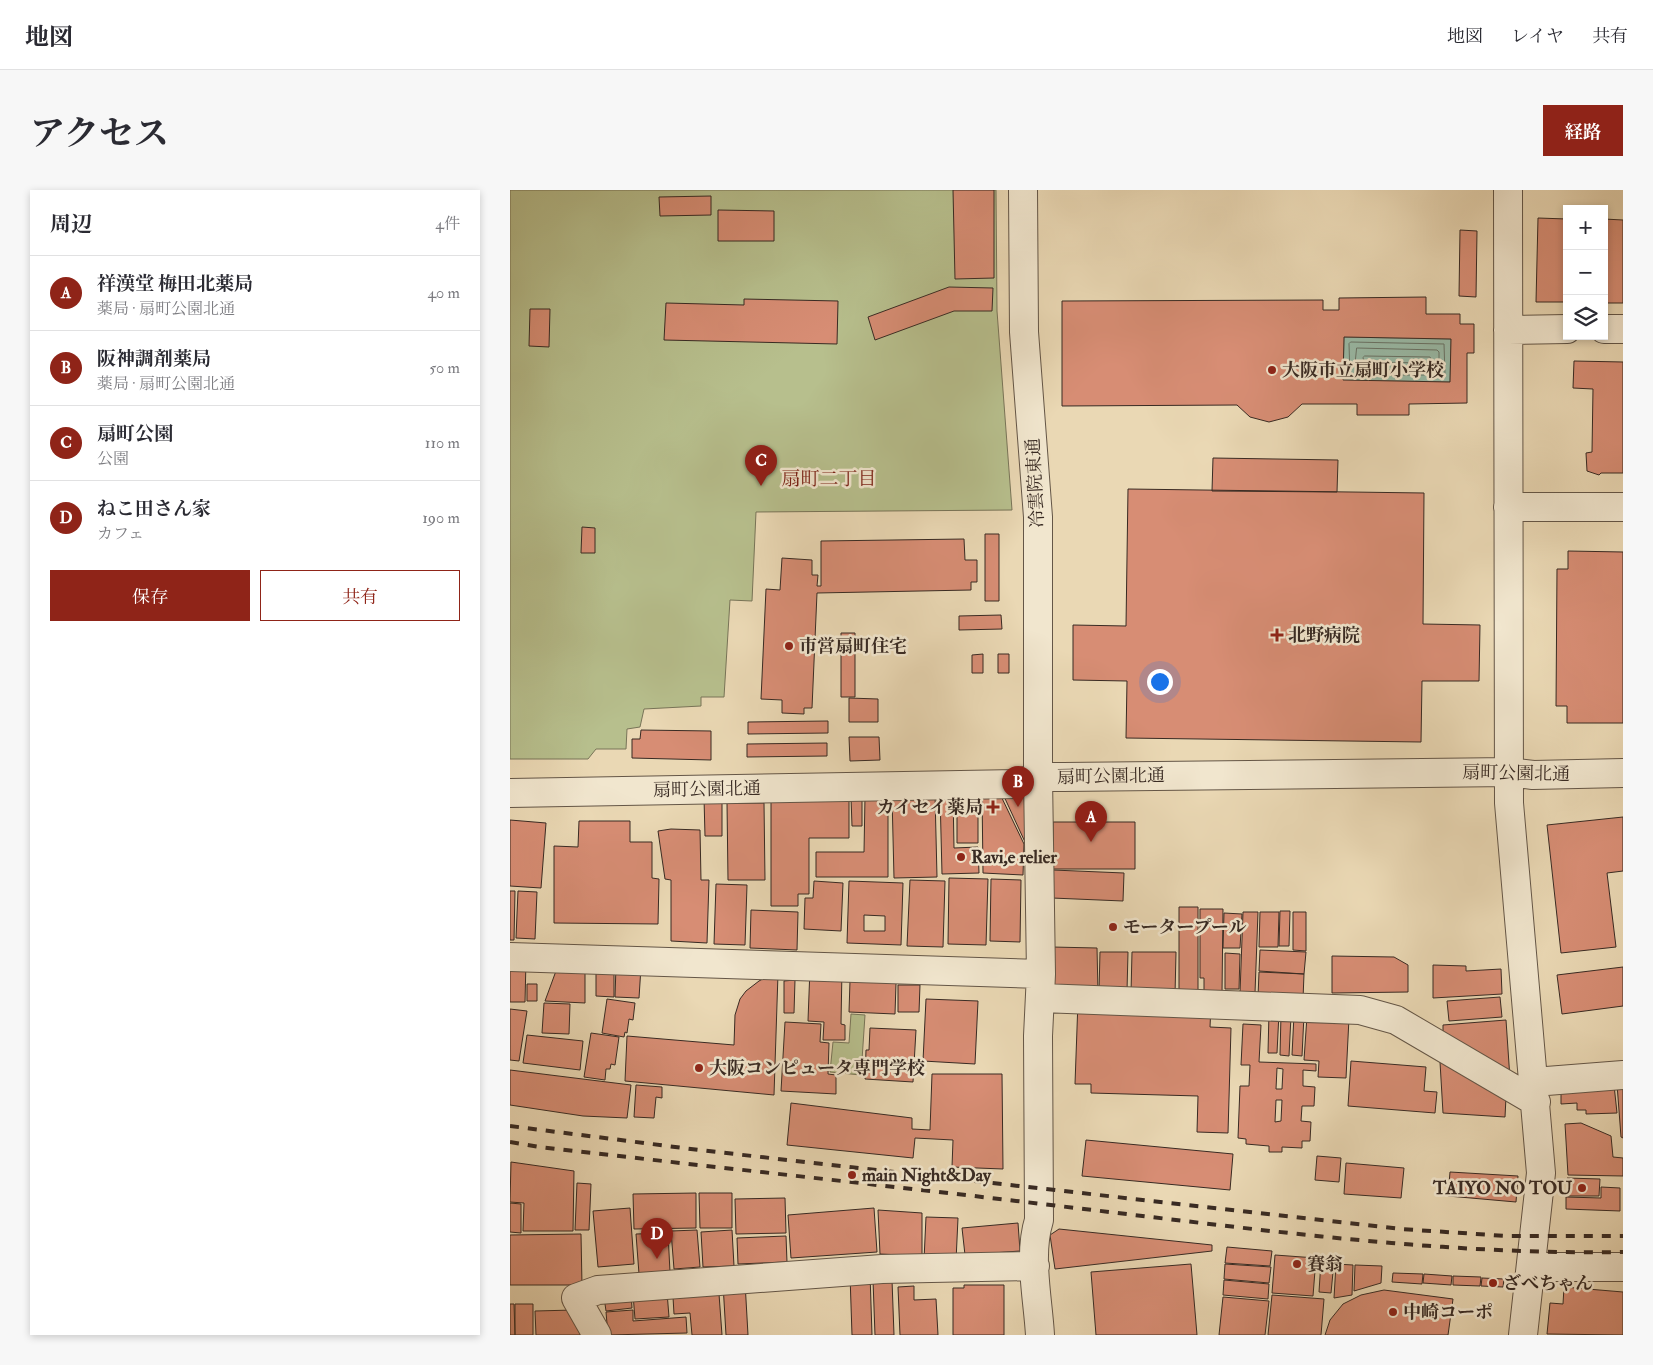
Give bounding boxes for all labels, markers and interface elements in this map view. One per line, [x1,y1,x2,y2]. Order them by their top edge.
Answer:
text: 地図 [25,22,73,53]
text: 地図 [1447,25,1483,48]
text: レイヤ [1511,25,1564,48]
text: 共有 [1592,25,1628,48]
button: 経路 [1543,105,1623,156]
text: アクセス [30,112,169,156]
map controls [1563,205,1608,340]
button: + [1563,205,1608,250]
text: 周辺 [50,211,92,238]
text: 4件 [435,214,460,234]
button: − [1563,250,1608,295]
text: 祥漢堂 梅田北薬局 [97,272,253,296]
text: A [61,283,71,303]
text: 40 m [427,283,460,303]
button: layers [1563,295,1608,340]
text: 薬局 · 扇町公園北通 [97,299,235,319]
text: 阪神調剤薬局 [97,347,211,371]
text: B [61,358,71,378]
text: 50 m [429,358,460,378]
place label: 大阪市立扇町小学校 [1282,359,1444,382]
marker: 大阪市立扇町小学校 [1266,364,1278,376]
text: 薬局 · 扇町公園北通 [97,374,235,394]
text: 扇町公園 [97,422,173,446]
text: C [60,433,72,453]
text: 110 m [425,433,460,453]
street label: 冷雲院東通 [1022,437,1049,529]
pin: C [745,445,777,486]
text: 公園 [97,449,129,469]
district label: 扇町二丁目 [781,467,877,491]
text: ねこ田さん家 [97,497,211,521]
text: D [59,508,73,528]
text: 190 m [422,508,460,528]
text: カフェ [97,524,144,544]
button: 保存 [50,570,250,621]
button: 共有 [260,570,460,621]
place label: 北野病院 [1288,624,1360,647]
marker: 北野病院 [1270,628,1284,642]
place label: 市営扇町住宅 [799,635,907,658]
marker: 市営扇町住宅 [783,640,795,652]
your location [1147,669,1173,695]
street label: 扇町公園北通 [1462,761,1570,786]
street label: 扇町公園北通 [1057,764,1165,789]
pin: B [1002,766,1034,807]
street label: 扇町公園北通 [653,777,761,802]
place label: カイセイ薬局 [877,796,983,819]
marker: カイセイ薬局 [987,801,999,813]
pin: A [1075,801,1107,842]
place label: Ravi,e relier [971,846,1057,869]
marker: Ravi,e relier [955,851,967,863]
place label: モータープール [1123,916,1246,939]
marker: モータープール [1107,921,1119,933]
place label: 大阪コンピュータ専門学校 [709,1057,925,1080]
marker: 大阪コンピュータ専門学校 [693,1062,705,1074]
place label: main Night&Day [862,1164,992,1187]
marker: main Night&Day [846,1169,858,1181]
place label: TAIYO NO TOU [1432,1177,1573,1200]
marker: TAIYO NO TOU [1576,1182,1588,1194]
pin: D [641,1218,673,1259]
place label: 賽翁 [1307,1253,1343,1276]
marker: 賽翁 [1291,1258,1303,1270]
place label: ざべちゃん [1503,1272,1593,1295]
marker: ざべちゃん [1487,1277,1499,1289]
place label: 中崎コーポ [1403,1301,1493,1324]
marker: 中崎コーポ [1387,1306,1399,1318]

